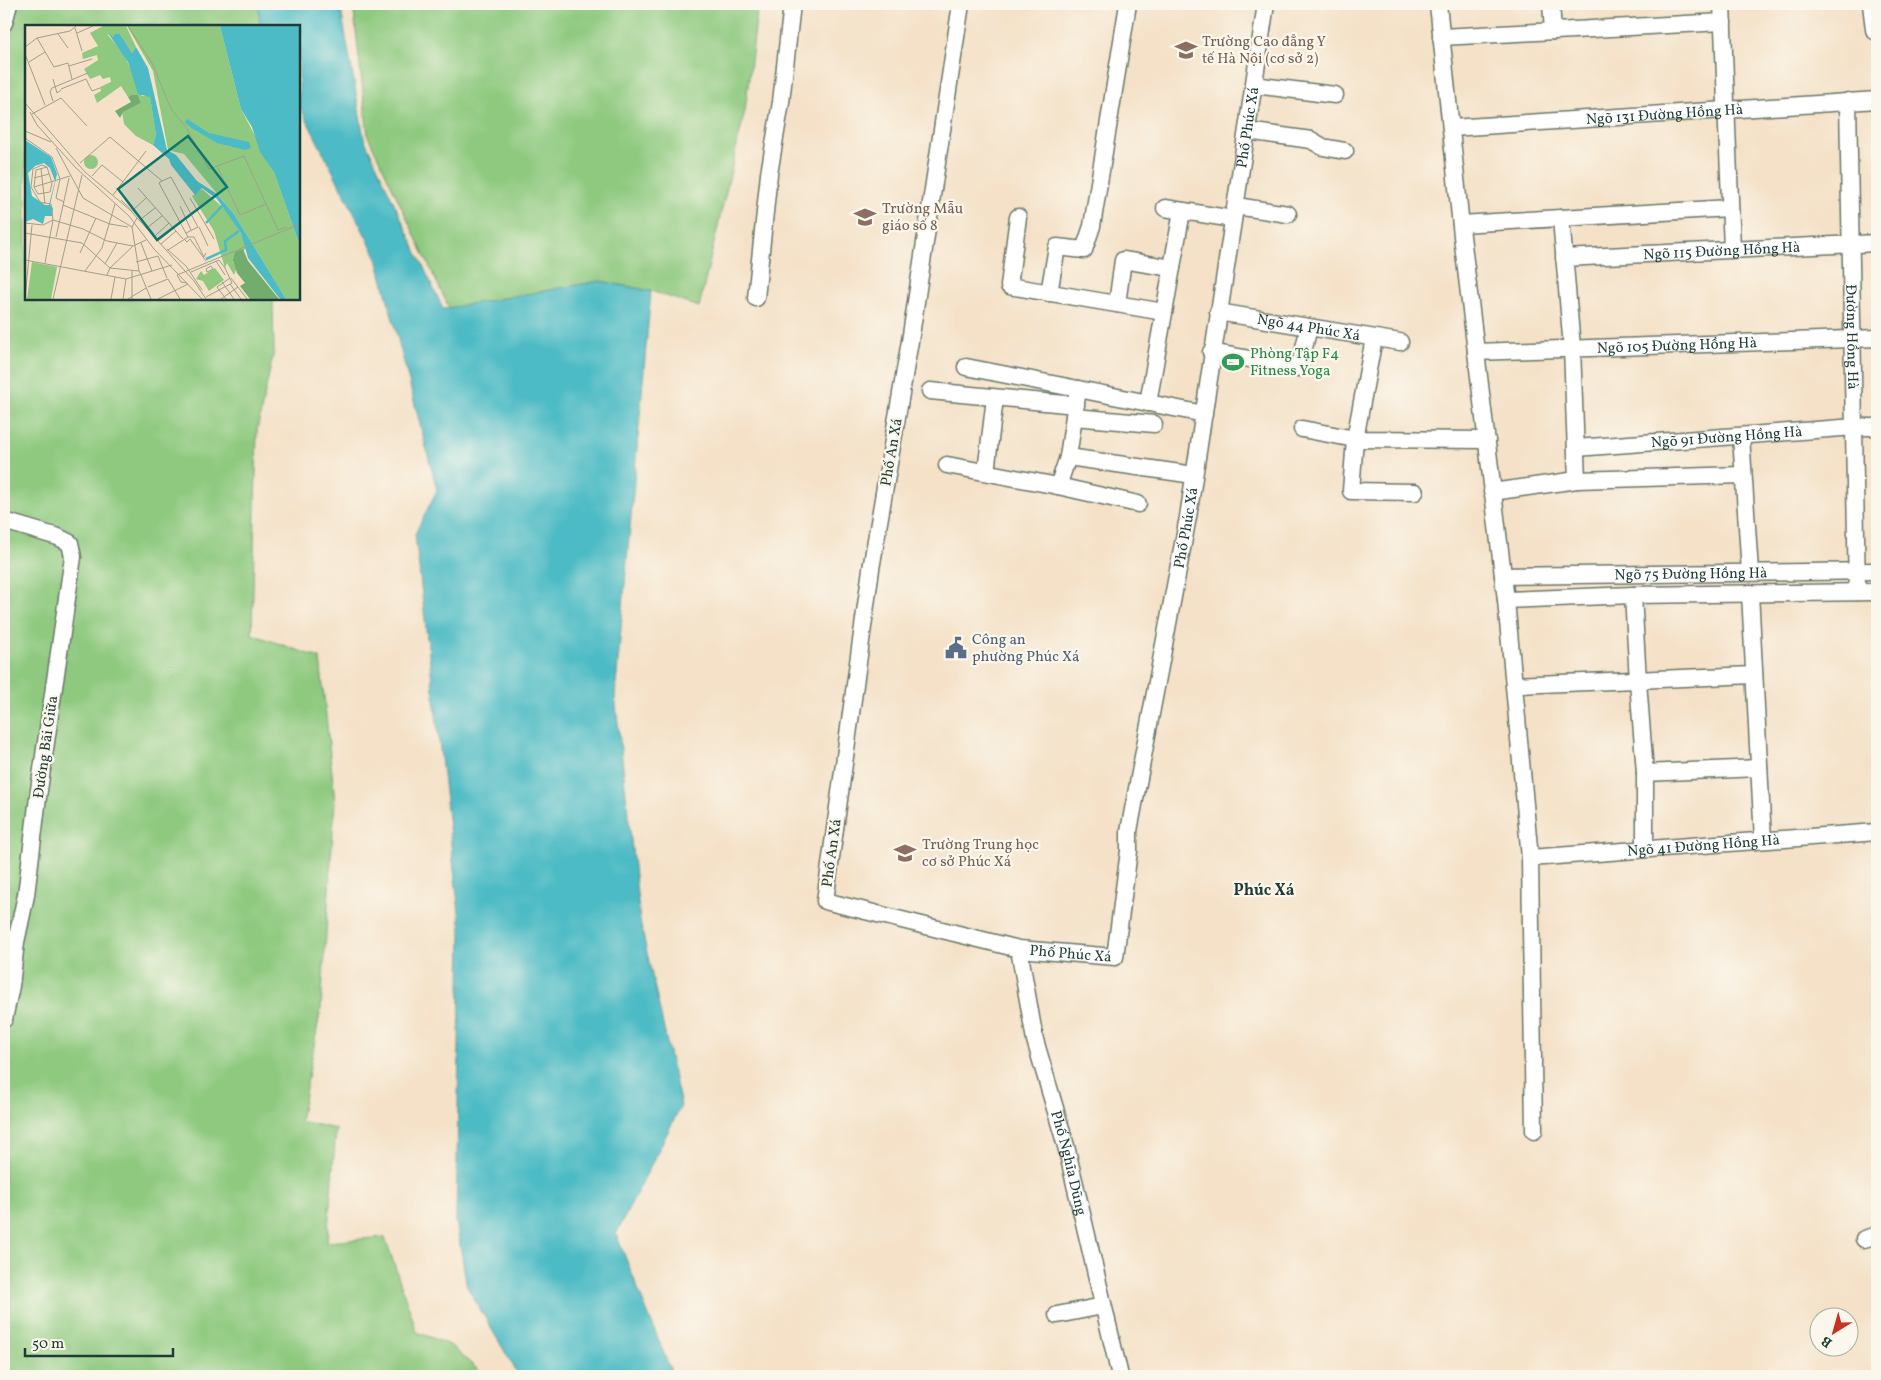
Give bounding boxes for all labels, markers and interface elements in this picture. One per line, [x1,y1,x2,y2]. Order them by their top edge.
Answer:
inset map [25,25,300,300]
place label: Trường Cao đẳng Y tế Hà Nội (cơ sở 2) [1202,32,1327,70]
school or university icon: Trường Cao đẳng Y tế Hà Nội (cơ sở 2) [1173,37,1199,63]
street label: Phố Phúc Xá [1232,85,1265,170]
street label: Ngõ 131 Đường Hồng Hà [1585,100,1744,131]
place label: Trường Mẫu giáo số 8 [882,199,963,237]
school or university icon: Trường Mẫu giáo số 8 [852,204,878,230]
street label: Ngõ 115 Đường Hồng Hà [1643,238,1801,266]
street label: Đường Hồng Hà [1839,284,1862,390]
street label: Ngõ 44 Phúc Xá [1255,310,1362,347]
street label: Ngõ 105 Đường Hồng Hà [1596,333,1757,360]
place label: Phòng Tập F4 Fitness Yoga [1250,344,1339,382]
sports icon: Phòng Tập F4 Fitness Yoga [1220,349,1246,375]
street label: Phố An Xá [876,417,909,488]
street label: Ngõ 91 Đường Hồng Hà [1650,422,1803,454]
street label: Phố Phúc Xá [1170,486,1204,570]
street label: Ngõ 75 Đường Hồng Hà [1614,563,1768,587]
place label: Công an phường Phúc Xá [972,630,1080,668]
public building icon: Công an phường Phúc Xá [943,635,969,661]
street label: Đường Bãi Giữa [29,694,64,800]
street label: Phố An Xá [817,818,848,889]
street label: Ngõ 41 Đường Hồng Hà [1626,830,1781,863]
place label: Trường Trung học cơ sở Phúc Xá [922,835,1039,873]
school or university icon: Trường Trung học cơ sở Phúc Xá [892,840,918,866]
district label: Phúc Xá [1234,880,1295,902]
street label: Phố Phúc Xá [1029,941,1112,969]
street label: Phố Nghĩa Dũng [1044,1108,1091,1218]
north arrow [1808,1308,1858,1358]
scale bar [25,1325,172,1357]
text: B [1818,1331,1837,1352]
text: 50 m [32,1334,64,1355]

